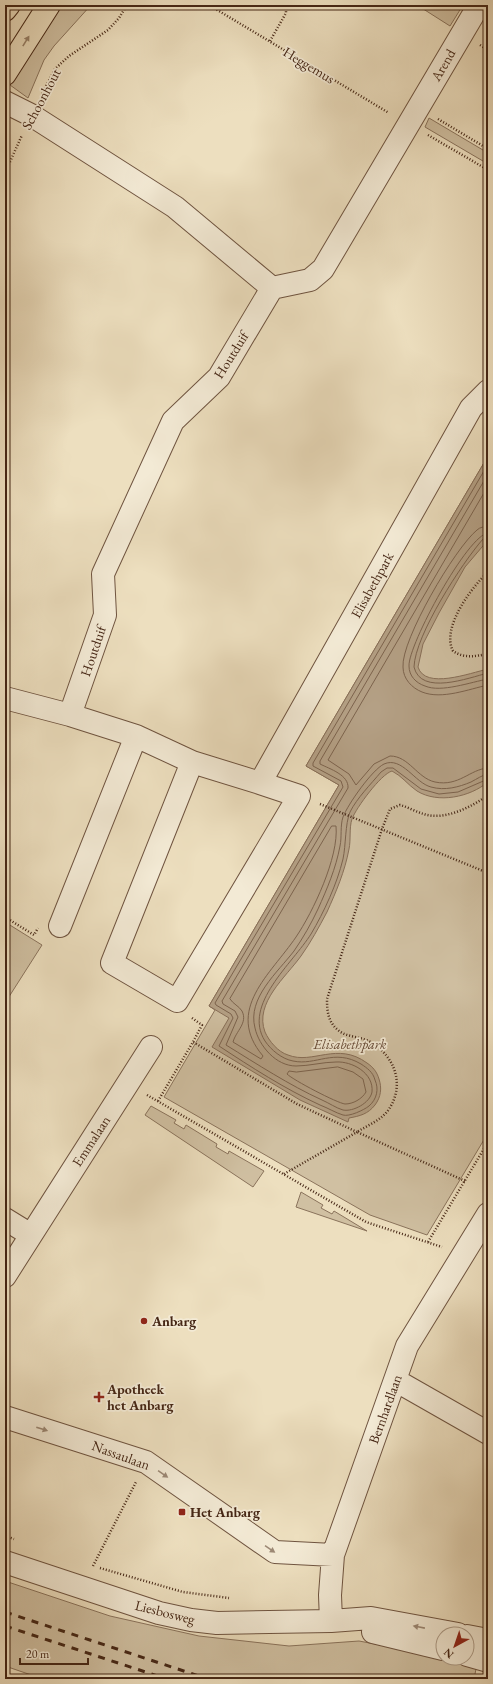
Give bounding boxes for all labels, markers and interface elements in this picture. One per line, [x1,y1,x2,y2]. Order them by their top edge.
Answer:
one-way arrow [22,36,30,46]
street label: Heggemus [280,43,339,88]
street label: Arend [426,45,460,85]
street label: Schoonhout [17,65,65,133]
street label: Houtduif [209,327,253,382]
street label: Elisabethpark [346,548,398,621]
street label: Houtduif [76,622,111,679]
park label: Elisabethpark [313,1035,387,1053]
street label: Emmalaan [68,1112,114,1170]
place label: Anbarg [151,1312,197,1330]
marker: Anbarg [139,1316,149,1326]
street label: Bernhardlaan [364,1371,406,1446]
place label: Apotheek het Anbarg [106,1380,175,1414]
marker: Apotheek het Anbarg [94,1392,104,1402]
one-way arrow [37,1426,49,1432]
street label: Nassaulaan [89,1436,153,1474]
one-way arrow [158,1470,169,1478]
place label: Het Anbarg [190,1503,261,1521]
marker: Het Anbarg [177,1507,187,1517]
one-way arrow [264,1545,275,1552]
street label: Liesbosweg [133,1596,198,1628]
one-way arrow [413,1624,426,1630]
north arrow [435,1626,475,1666]
scale bar [20,1640,88,1666]
text: N [441,1645,456,1662]
text: 20 m [26,1646,50,1662]

